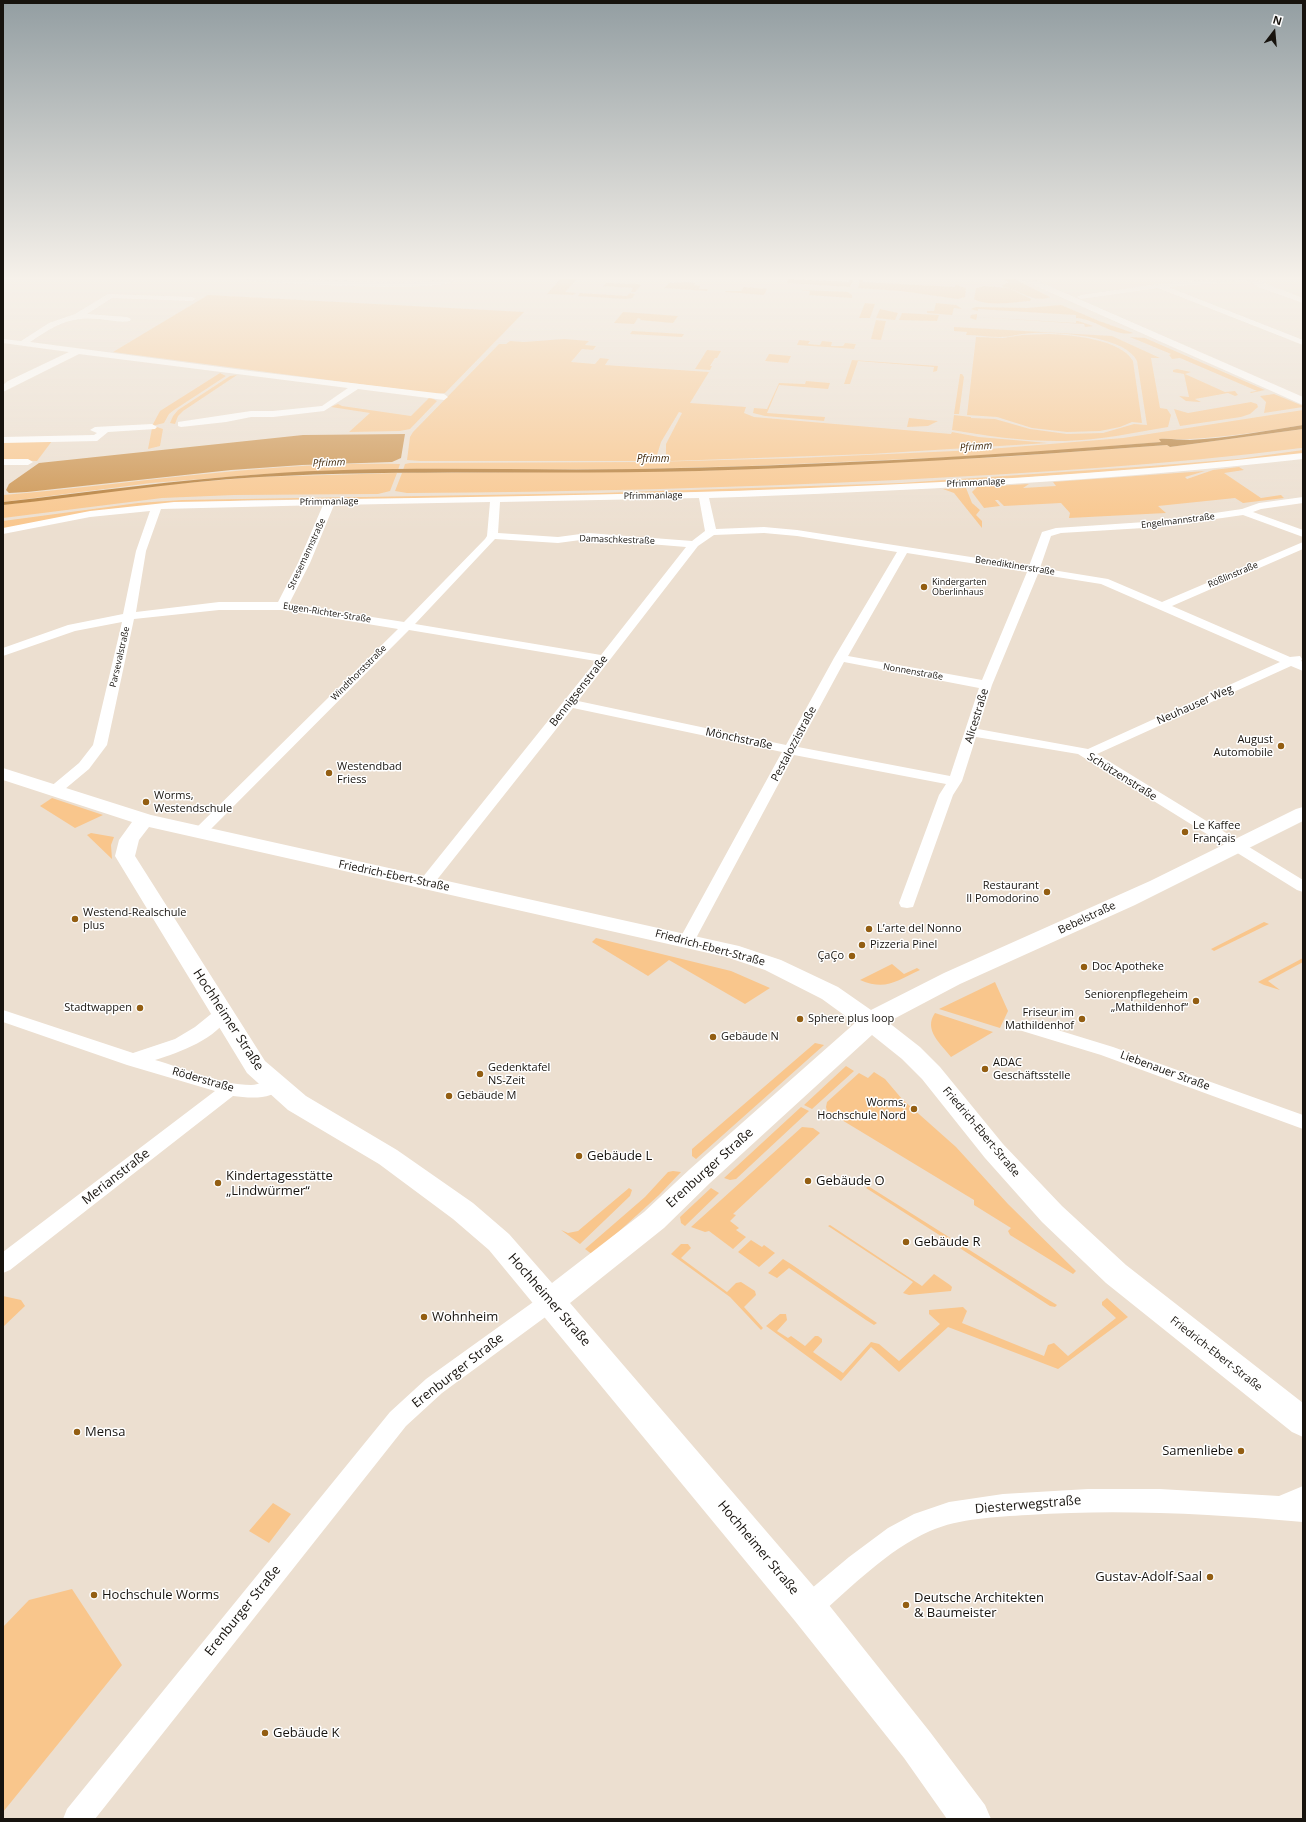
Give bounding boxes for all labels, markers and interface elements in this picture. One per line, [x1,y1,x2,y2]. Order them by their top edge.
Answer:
north arrow [1254,12,1294,52]
text: N [1271,12,1284,28]
water label: Pfrimm [959,440,993,454]
water label: Pfrimm [637,453,669,465]
water label: Pfrimm [312,456,346,470]
street label: Pfrimmanlage [946,476,1006,490]
street label: Pfrimmanlage [624,490,682,502]
street label: Pfrimmanlage [300,496,358,508]
street label: Engelmannstraße [1141,511,1215,531]
street label: Stresemannstraße [286,517,328,591]
street label: Damaschkestraße [579,533,655,547]
street label: Benediktinerstraße [974,554,1056,578]
street label: Rößlinstraße [1206,560,1260,590]
place label: Kindergarten Oberlinhaus [932,577,987,598]
marker: Kindergarten Oberlinhaus [919,582,929,592]
street label: Eugen-Richter-Straße [282,601,372,625]
street label: Parsevalstraße [108,626,132,688]
street label: Windthorststraße [329,643,389,703]
street label: Bennigsenstraße [547,653,611,729]
street label: Nonnenstraße [882,661,944,683]
street label: Neuhauser Weg [1155,682,1235,728]
street label: Alicestraße [962,687,992,745]
street label: Pestalozzistraße [769,704,819,784]
street label: Mönchstraße [704,725,774,753]
place label: August Automobile [1213,733,1273,759]
marker: August Automobile [1276,741,1286,751]
street label: Schützenstraße [1085,750,1159,804]
place label: Westendbad Friess [337,760,402,786]
marker: Westendbad Friess [324,768,334,778]
place label: Worms, Westendschule [154,789,232,815]
marker: Worms, Westendschule [141,797,151,807]
place label: Le Kaffee Français [1193,819,1240,845]
marker: Le Kaffee Français [1180,827,1190,837]
street label: Friedrich-Ebert-Straße [337,858,451,894]
place label: Restaurant Il Pomodorino [966,879,1039,905]
marker: Restaurant Il Pomodorino [1042,887,1052,897]
street label: Bebelstraße [1056,899,1118,937]
place label: Westend-Realschule plus [83,906,187,932]
marker: Westend-Realschule plus [70,914,80,924]
place label: L’arte del Nonno [877,922,962,936]
marker: L’arte del Nonno [864,924,874,934]
street label: Friedrich-Ebert-Straße [654,927,766,969]
place label: Pizzeria Pinel [870,938,937,952]
marker: Pizzeria Pinel [857,940,867,950]
place label: ÇaÇo [817,949,844,963]
marker: ÇaÇo [847,951,857,961]
place label: Doc Apotheke [1092,960,1164,974]
marker: Doc Apotheke [1079,962,1089,972]
street label: Hochheimer Straße [189,966,267,1074]
place label: Seniorenpflegeheim „Mathildenhof“ [1085,988,1188,1014]
marker: Seniorenpflegeheim „Mathildenhof“ [1191,996,1201,1006]
place label: Stadtwappen [64,1001,132,1015]
marker: Stadtwappen [135,1003,145,1013]
place label: Friseur im Mathildenhof [1005,1006,1074,1032]
place label: Sphere plus loop [808,1012,894,1026]
marker: Sphere plus loop [795,1014,805,1024]
marker: Friseur im Mathildenhof [1077,1014,1087,1024]
place label: Gebäude N [721,1030,779,1044]
marker: Gebäude N [708,1032,718,1042]
street label: Liebenauer Straße [1118,1049,1212,1093]
place label: ADAC Geschäftsstelle [993,1056,1070,1082]
place label: Gedenktafel NS-Zeit [488,1061,550,1087]
marker: ADAC Geschäftsstelle [980,1064,990,1074]
street label: Röderstraße [171,1065,235,1095]
marker: Gedenktafel NS-Zeit [475,1069,485,1079]
street label: Friedrich-Ebert-Straße [940,1084,1022,1180]
place label: Gebäude M [457,1089,516,1103]
marker: Gebäude M [444,1091,454,1101]
place label: Worms, Hochschule Nord [817,1096,906,1122]
marker: Worms, Hochschule Nord [909,1104,919,1114]
street label: Erenburger Straße [663,1125,757,1211]
street label: Merianstraße [79,1146,153,1208]
place label: Gebäude L [587,1148,652,1164]
marker: Gebäude L [574,1151,584,1161]
place label: Kindertagesstätte „Lindwürmer“ [226,1168,333,1199]
place label: Gebäude O [816,1173,885,1189]
marker: Gebäude O [803,1176,813,1186]
marker: Kindertagesstätte „Lindwürmer“ [213,1178,223,1188]
place label: Gebäude R [914,1234,981,1250]
marker: Gebäude R [901,1237,911,1247]
street label: Hochheimer Straße [504,1250,594,1350]
place label: Wohnheim [432,1309,498,1325]
marker: Wohnheim [419,1312,429,1322]
street label: Friedrich-Ebert-Straße [1167,1314,1265,1394]
street label: Erenburger Straße [409,1330,507,1412]
place label: Mensa [85,1424,125,1440]
marker: Mensa [72,1427,82,1437]
place label: Samenliebe [1162,1443,1233,1459]
marker: Samenliebe [1236,1446,1246,1456]
street label: Diesterwegstraße [974,1493,1082,1517]
street label: Hochheimer Straße [714,1498,802,1598]
street label: Erenburger Straße [202,1563,284,1659]
place label: Gustav-Adolf-Saal [1095,1569,1202,1585]
marker: Gustav-Adolf-Saal [1205,1572,1215,1582]
place label: Hochschule Worms [102,1587,219,1603]
marker: Hochschule Worms [89,1590,99,1600]
place label: Deutsche Architekten & Baumeister [914,1590,1044,1621]
marker: Deutsche Architekten & Baumeister [901,1600,911,1610]
place label: Gebäude K [273,1725,339,1741]
marker: Gebäude K [260,1728,270,1738]

